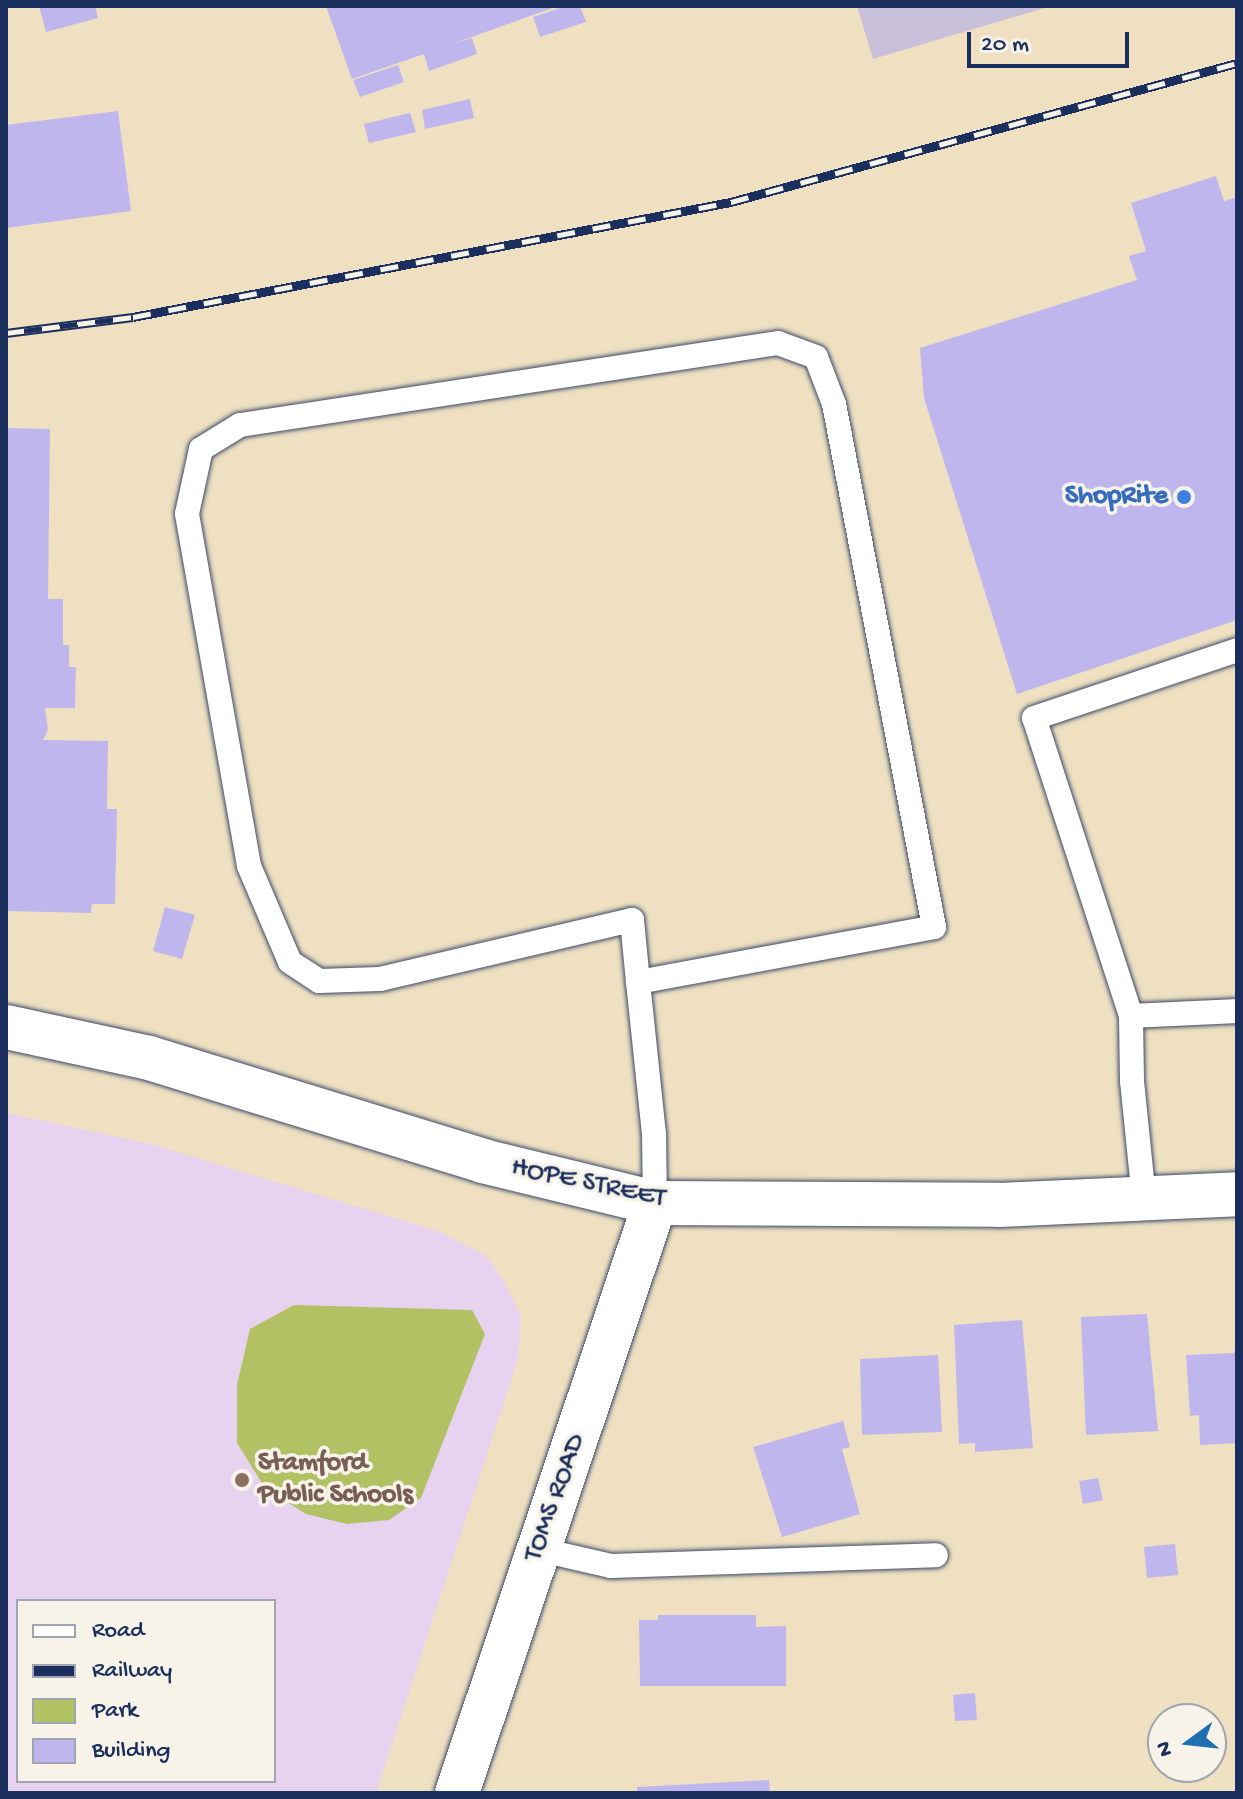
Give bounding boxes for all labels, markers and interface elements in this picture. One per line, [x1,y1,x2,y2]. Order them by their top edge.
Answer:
scale bar [971,16,1133,66]
text: 20 m [981,31,1029,60]
place label: ShopRite [1065,480,1168,514]
marker: ShopRite [1175,488,1193,506]
street label: HOPE STREET [508,1151,668,1217]
street label: TOMS ROAD [517,1430,595,1566]
place label: Stamford Public Schools [258,1447,413,1513]
marker: Stamford Public Schools [233,1471,251,1489]
legend [16,1599,276,1783]
text: Road [92,1617,144,1646]
text: Railway [92,1657,172,1686]
text: Park [92,1697,138,1726]
north arrow [1147,1703,1227,1783]
text: Building [92,1737,170,1766]
text: N [1151,1738,1180,1759]

